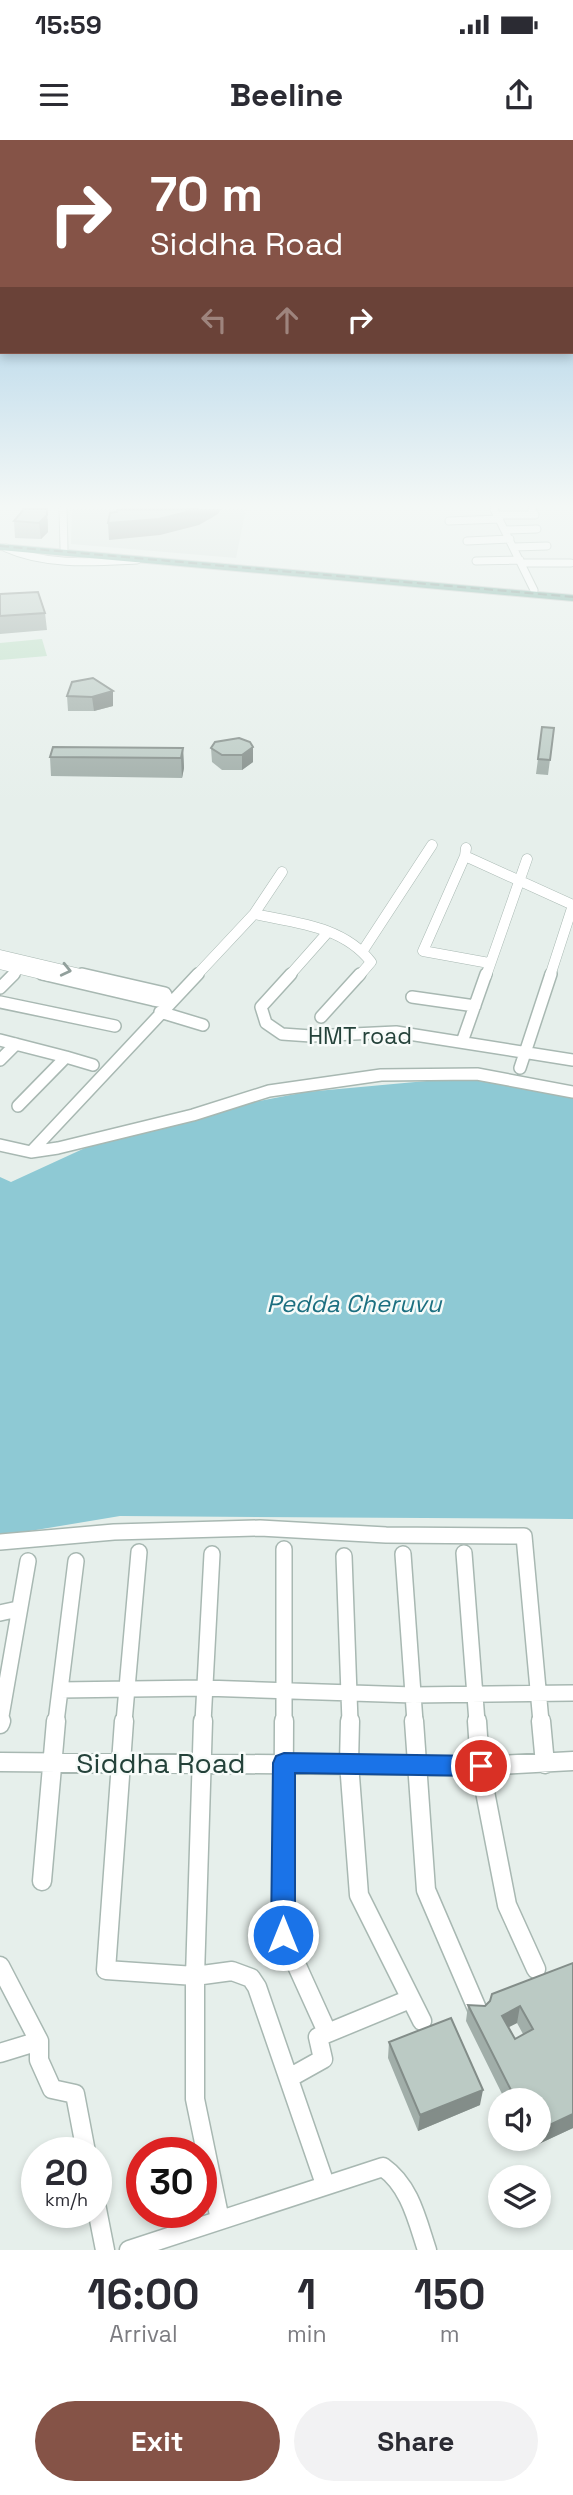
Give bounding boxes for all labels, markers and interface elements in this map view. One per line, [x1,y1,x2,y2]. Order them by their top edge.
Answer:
text: 15:59 [35,8,102,42]
text: Beeline [230,75,343,115]
icon: menu [35,76,73,114]
icon: share [500,76,538,114]
text: 70 m [150,163,263,225]
icon: right [35,168,126,259]
text: Siddha Road [150,224,343,264]
icon: left [195,301,233,339]
icon: ahead [268,301,306,339]
icon: right [341,301,379,339]
one-way arrow [60,962,72,977]
street label: HMT road [308,1021,412,1051]
water label: Pedda Cheruvu [267,1288,443,1319]
pin [451,1736,511,1796]
street label: Siddha Road [76,1745,246,1781]
icon: arrive [462,1747,500,1785]
position arrow [246,1898,320,1972]
map controls [488,2088,551,2228]
button: sound [488,2088,551,2151]
speed limit sign: 30 [126,2137,217,2228]
text: 20 [45,2151,88,2195]
button: layers [488,2165,551,2228]
text: km/h [45,2188,88,2211]
text: 16:00 [88,2268,199,2321]
text: 1 [297,2268,316,2321]
text: 150 [414,2268,485,2321]
text: Arrival [109,2319,178,2349]
text: min [287,2319,327,2349]
text: m [440,2319,460,2349]
button: Exit [35,2401,280,2481]
button: Share [294,2401,538,2481]

